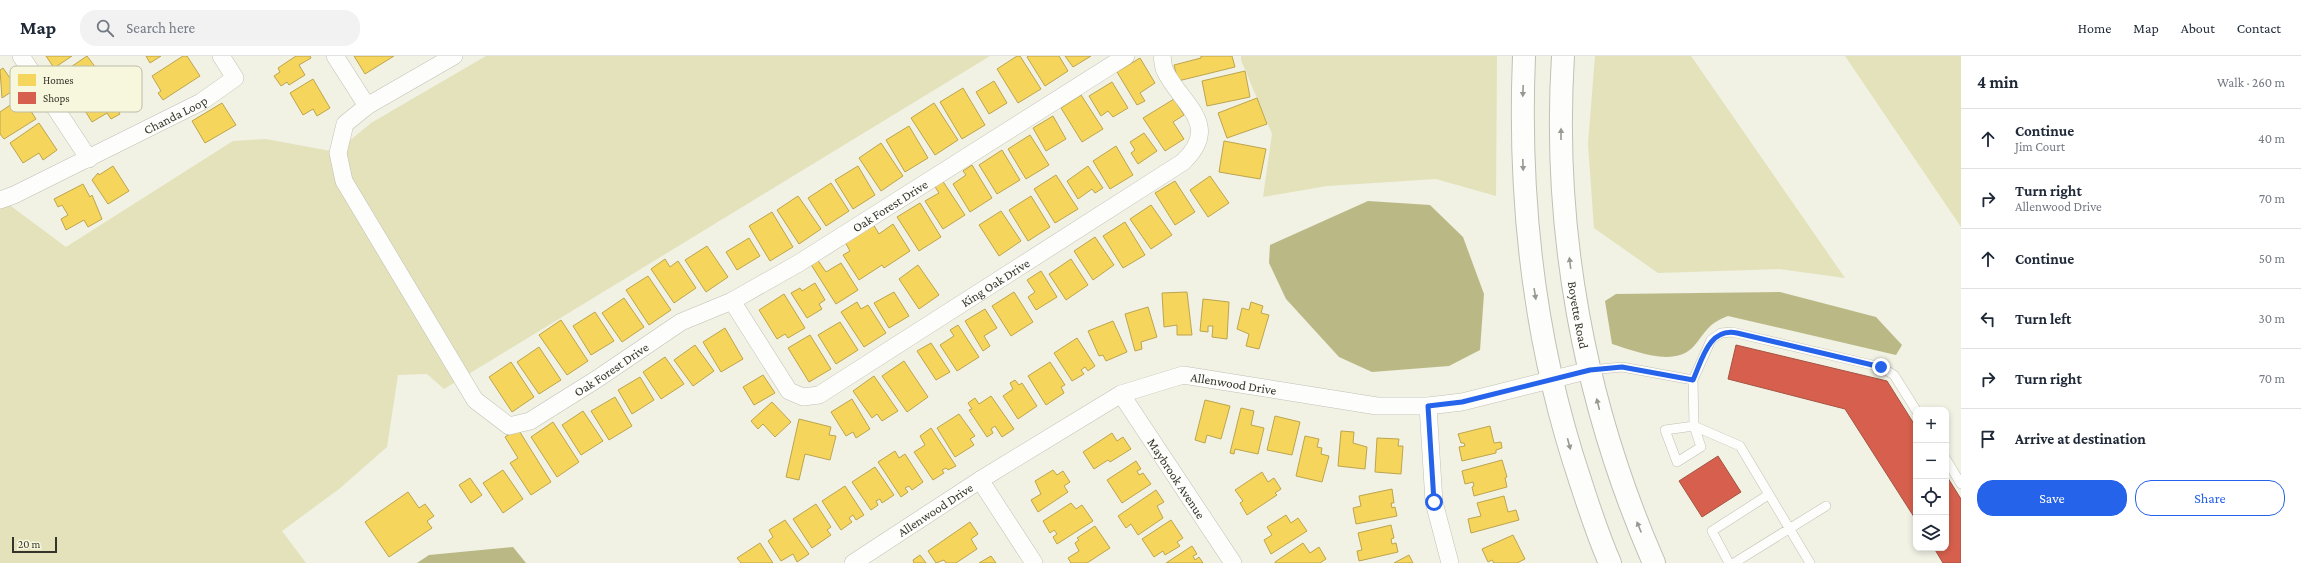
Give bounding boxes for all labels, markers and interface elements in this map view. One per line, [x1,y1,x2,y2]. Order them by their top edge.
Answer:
search box [80,10,360,46]
text: Map [20,17,56,38]
icon: search [94,17,116,39]
text: Search here [126,20,195,36]
text: Home [2078,20,2111,36]
text: Map [2133,20,2159,36]
text: About [2181,20,2215,36]
text: Contact [2237,20,2281,36]
legend [10,66,142,112]
text: 4 min [1977,73,2019,92]
text: Homes [43,74,74,86]
text: Walk · 260 m [2217,75,2285,90]
one-way arrow [1519,85,1526,97]
text: Shops [43,92,70,105]
street label: Chanda Loop [141,93,211,137]
text: Continue [2015,123,2074,139]
one-way arrow [1558,127,1564,140]
icon: ahead [1977,128,1999,150]
text: 40 m [2258,131,2285,146]
text: Jim Court [2015,139,2065,154]
one-way arrow [1519,159,1526,171]
street label: Oak Forest Drive [850,176,931,235]
text: Turn right [2015,183,2082,199]
icon: right [1977,188,1999,210]
text: 70 m [2259,191,2285,206]
text: Allenwood Drive [2015,199,2102,214]
icon: ahead [1977,248,1999,270]
text: Continue [2015,251,2074,267]
text: 50 m [2259,251,2285,266]
street label: King Oak Drive [958,255,1033,310]
one-way arrow [1567,257,1573,269]
street label: Boyette Road [1565,280,1592,350]
one-way arrow [1532,288,1538,300]
icon: left [1977,308,1999,330]
text: Turn left [2015,311,2071,327]
text: 30 m [2259,311,2285,326]
street label: Oak Forest Drive [571,339,652,400]
route end [1872,358,1890,376]
icon: right [1977,368,1999,390]
street label: Allenwood Drive [1189,369,1278,398]
text: Turn right [2015,371,2082,387]
text: 70 m [2259,371,2285,386]
one-way arrow [1595,398,1601,410]
map controls [1913,407,1949,551]
button: + [1913,407,1949,443]
icon: arrive [1977,428,1999,450]
text: Arrive at destination [2015,431,2146,447]
street label: Maybrook Avenue [1144,435,1209,522]
one-way arrow [1566,438,1572,450]
button: − [1913,443,1949,479]
button: locate [1913,479,1949,515]
street label: Allenwood Drive [895,480,976,540]
button: Save [1977,480,2127,516]
button: Share [2135,480,2285,516]
route start [1425,493,1443,511]
button: layers [1913,515,1949,551]
one-way arrow [1636,521,1642,533]
scale bar [12,535,57,554]
text: 20 m [18,538,40,550]

